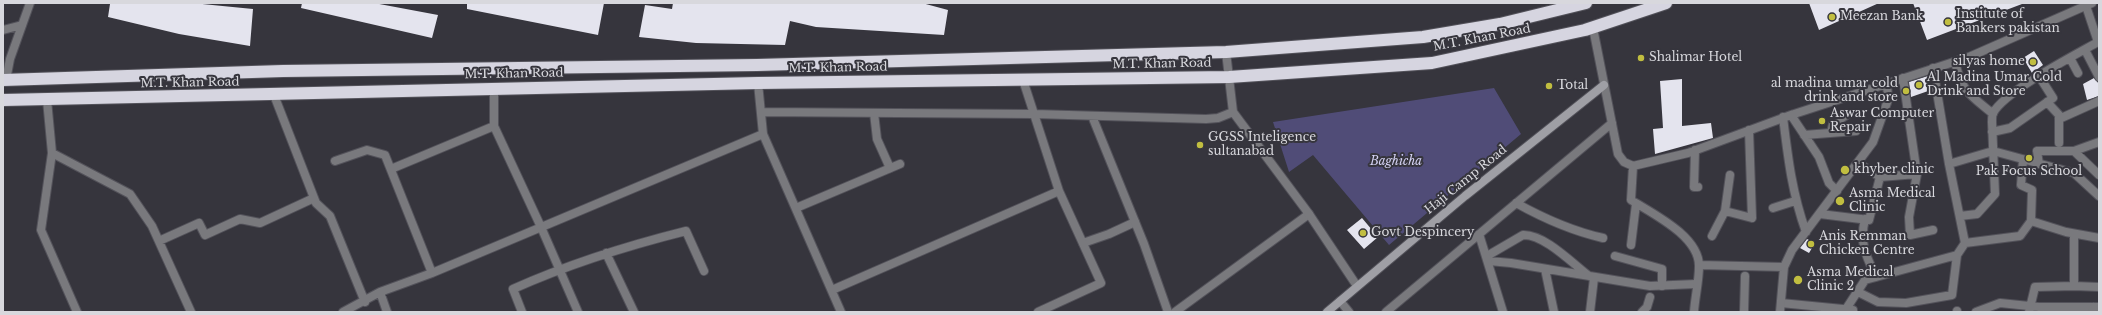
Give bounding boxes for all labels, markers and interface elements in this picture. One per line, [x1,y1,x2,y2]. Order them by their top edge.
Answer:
place label: Institute of Bankers pakistan [1956,8,2060,36]
place label: Meezan Bank [1840,10,1923,24]
marker: Meezan Bank [1827,12,1837,22]
marker: Institute of Bankers pakistan [1943,17,1953,27]
street label: M.T. Khan Road [1432,21,1532,55]
place label: Shalimar Hotel [1649,51,1742,65]
marker: Shalimar Hotel [1636,53,1646,63]
place label: silyas home [1953,55,2025,69]
street label: M.T. Khan Road [1112,56,1212,72]
marker: silyas home [2028,57,2038,67]
street label: M.T. Khan Road [788,60,888,76]
street label: M.T. Khan Road [464,66,564,82]
place label: Al Madina Umar Cold Drink and Store [1927,71,2062,99]
street label: M.T. Khan Road [140,75,240,91]
place label: al madina umar cold drink and store [1771,77,1898,105]
place label: Total [1557,79,1588,93]
marker: Al Madina Umar Cold Drink and Store [1914,80,1924,90]
marker: Total [1544,81,1554,91]
marker: al madina umar cold drink and store [1901,86,1911,96]
place label: Aswar Computer Repair [1830,107,1934,135]
marker: Aswar Computer Repair [1817,116,1827,126]
place label: GGSS Inteligence sultanabad [1208,131,1316,159]
marker: GGSS Inteligence sultanabad [1195,140,1205,150]
street label: Haji Camp Road [1422,142,1510,218]
marker: Pak Focus School [2024,153,2034,163]
park label: Baghicha [1370,155,1422,169]
place label: khyber clinic [1854,163,1934,177]
marker: khyber clinic [1839,164,1851,176]
place label: Pak Focus School [1976,165,2082,179]
place label: Asma Medical Clinic [1849,187,1936,215]
marker: Asma Medical Clinic [1834,195,1846,207]
place label: Govt Despincery [1371,226,1474,240]
marker: Govt Despincery [1358,228,1368,238]
place label: Anis Remman Chicken Centre [1819,230,1915,258]
marker: Anis Remman Chicken Centre [1806,239,1816,249]
place label: Asma Medical Clinic 2 [1807,266,1894,294]
marker: Asma Medical Clinic 2 [1792,274,1804,286]

